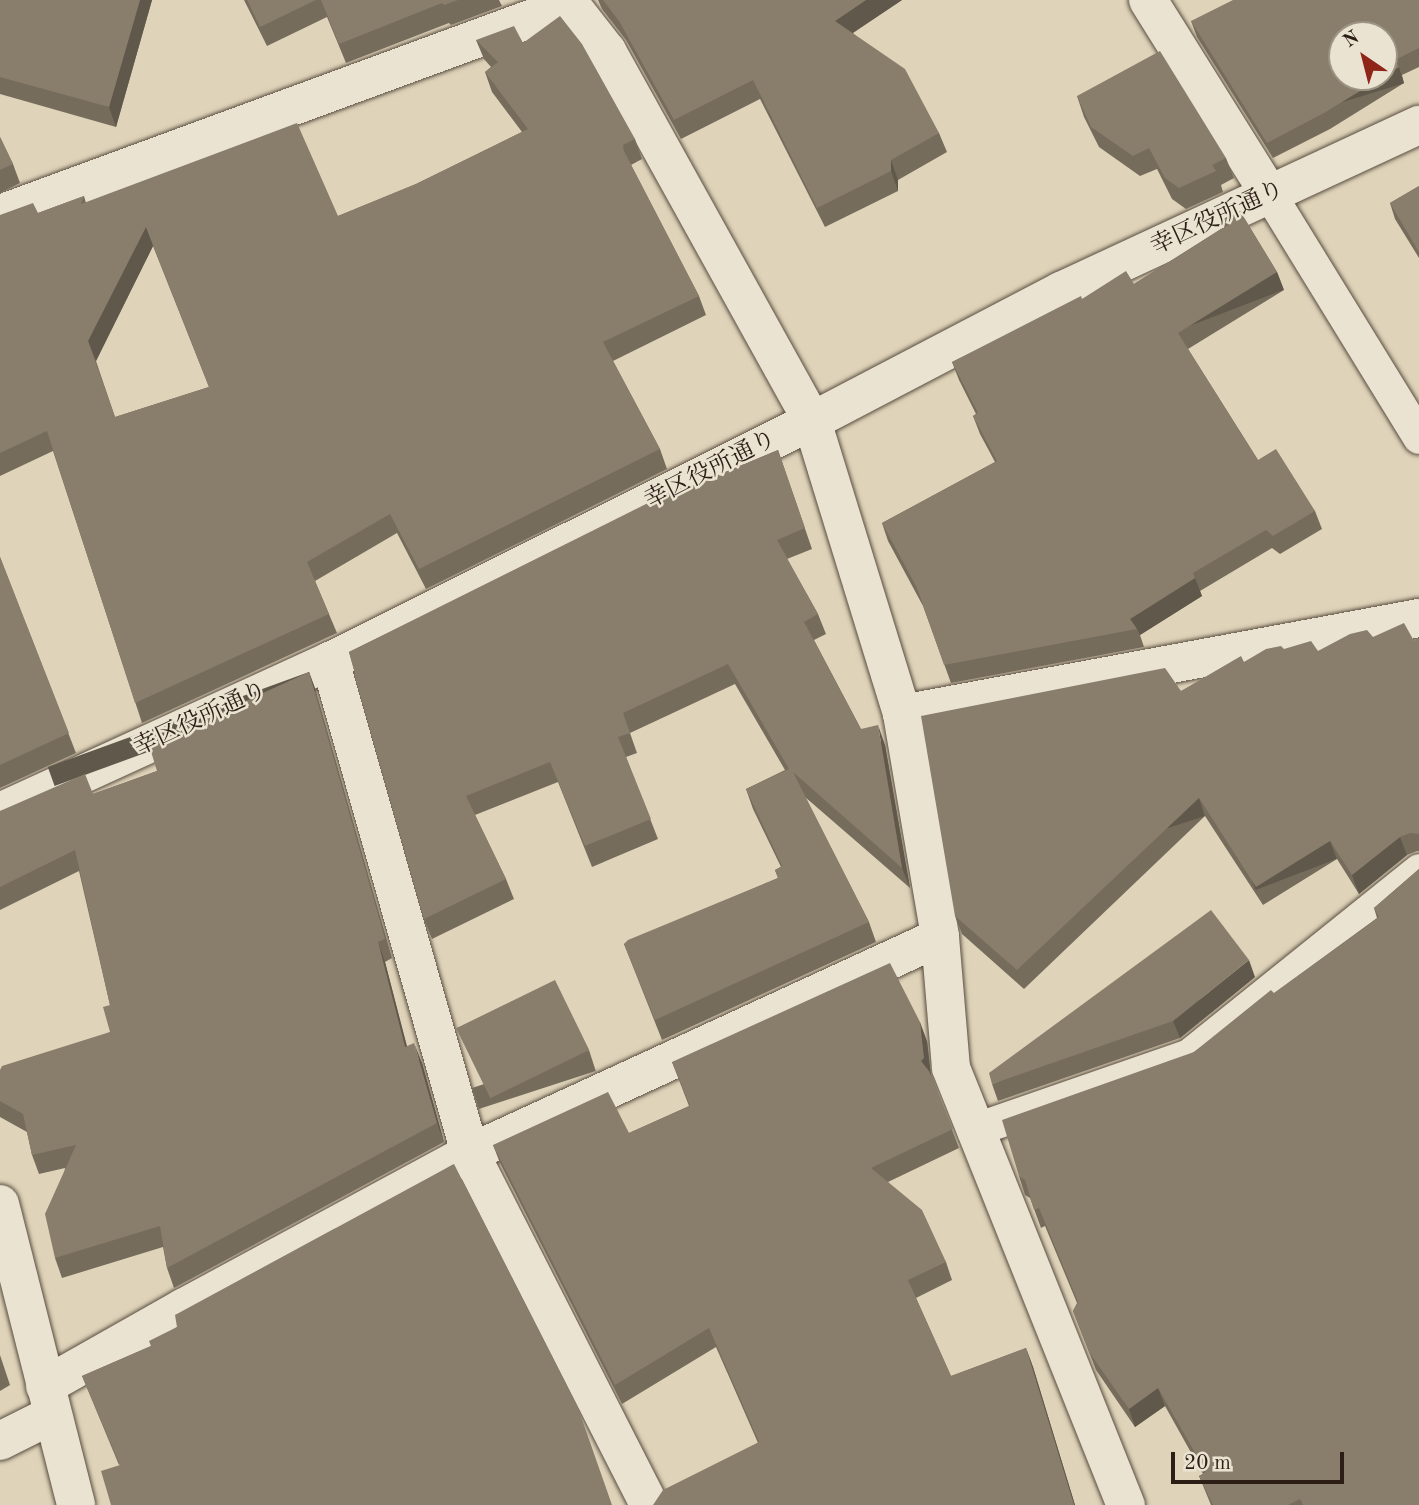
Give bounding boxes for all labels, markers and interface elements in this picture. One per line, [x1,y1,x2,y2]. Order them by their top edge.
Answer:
north arrow [1328,21,1398,91]
text: N [1340,28,1363,52]
street label: 幸区役所通り [1147,176,1289,262]
street label: 幸区役所通り [640,425,782,517]
street label: 幸区役所通り [130,677,272,763]
scale bar [1174,1438,1347,1482]
text: 20 m [1184,1453,1231,1474]

